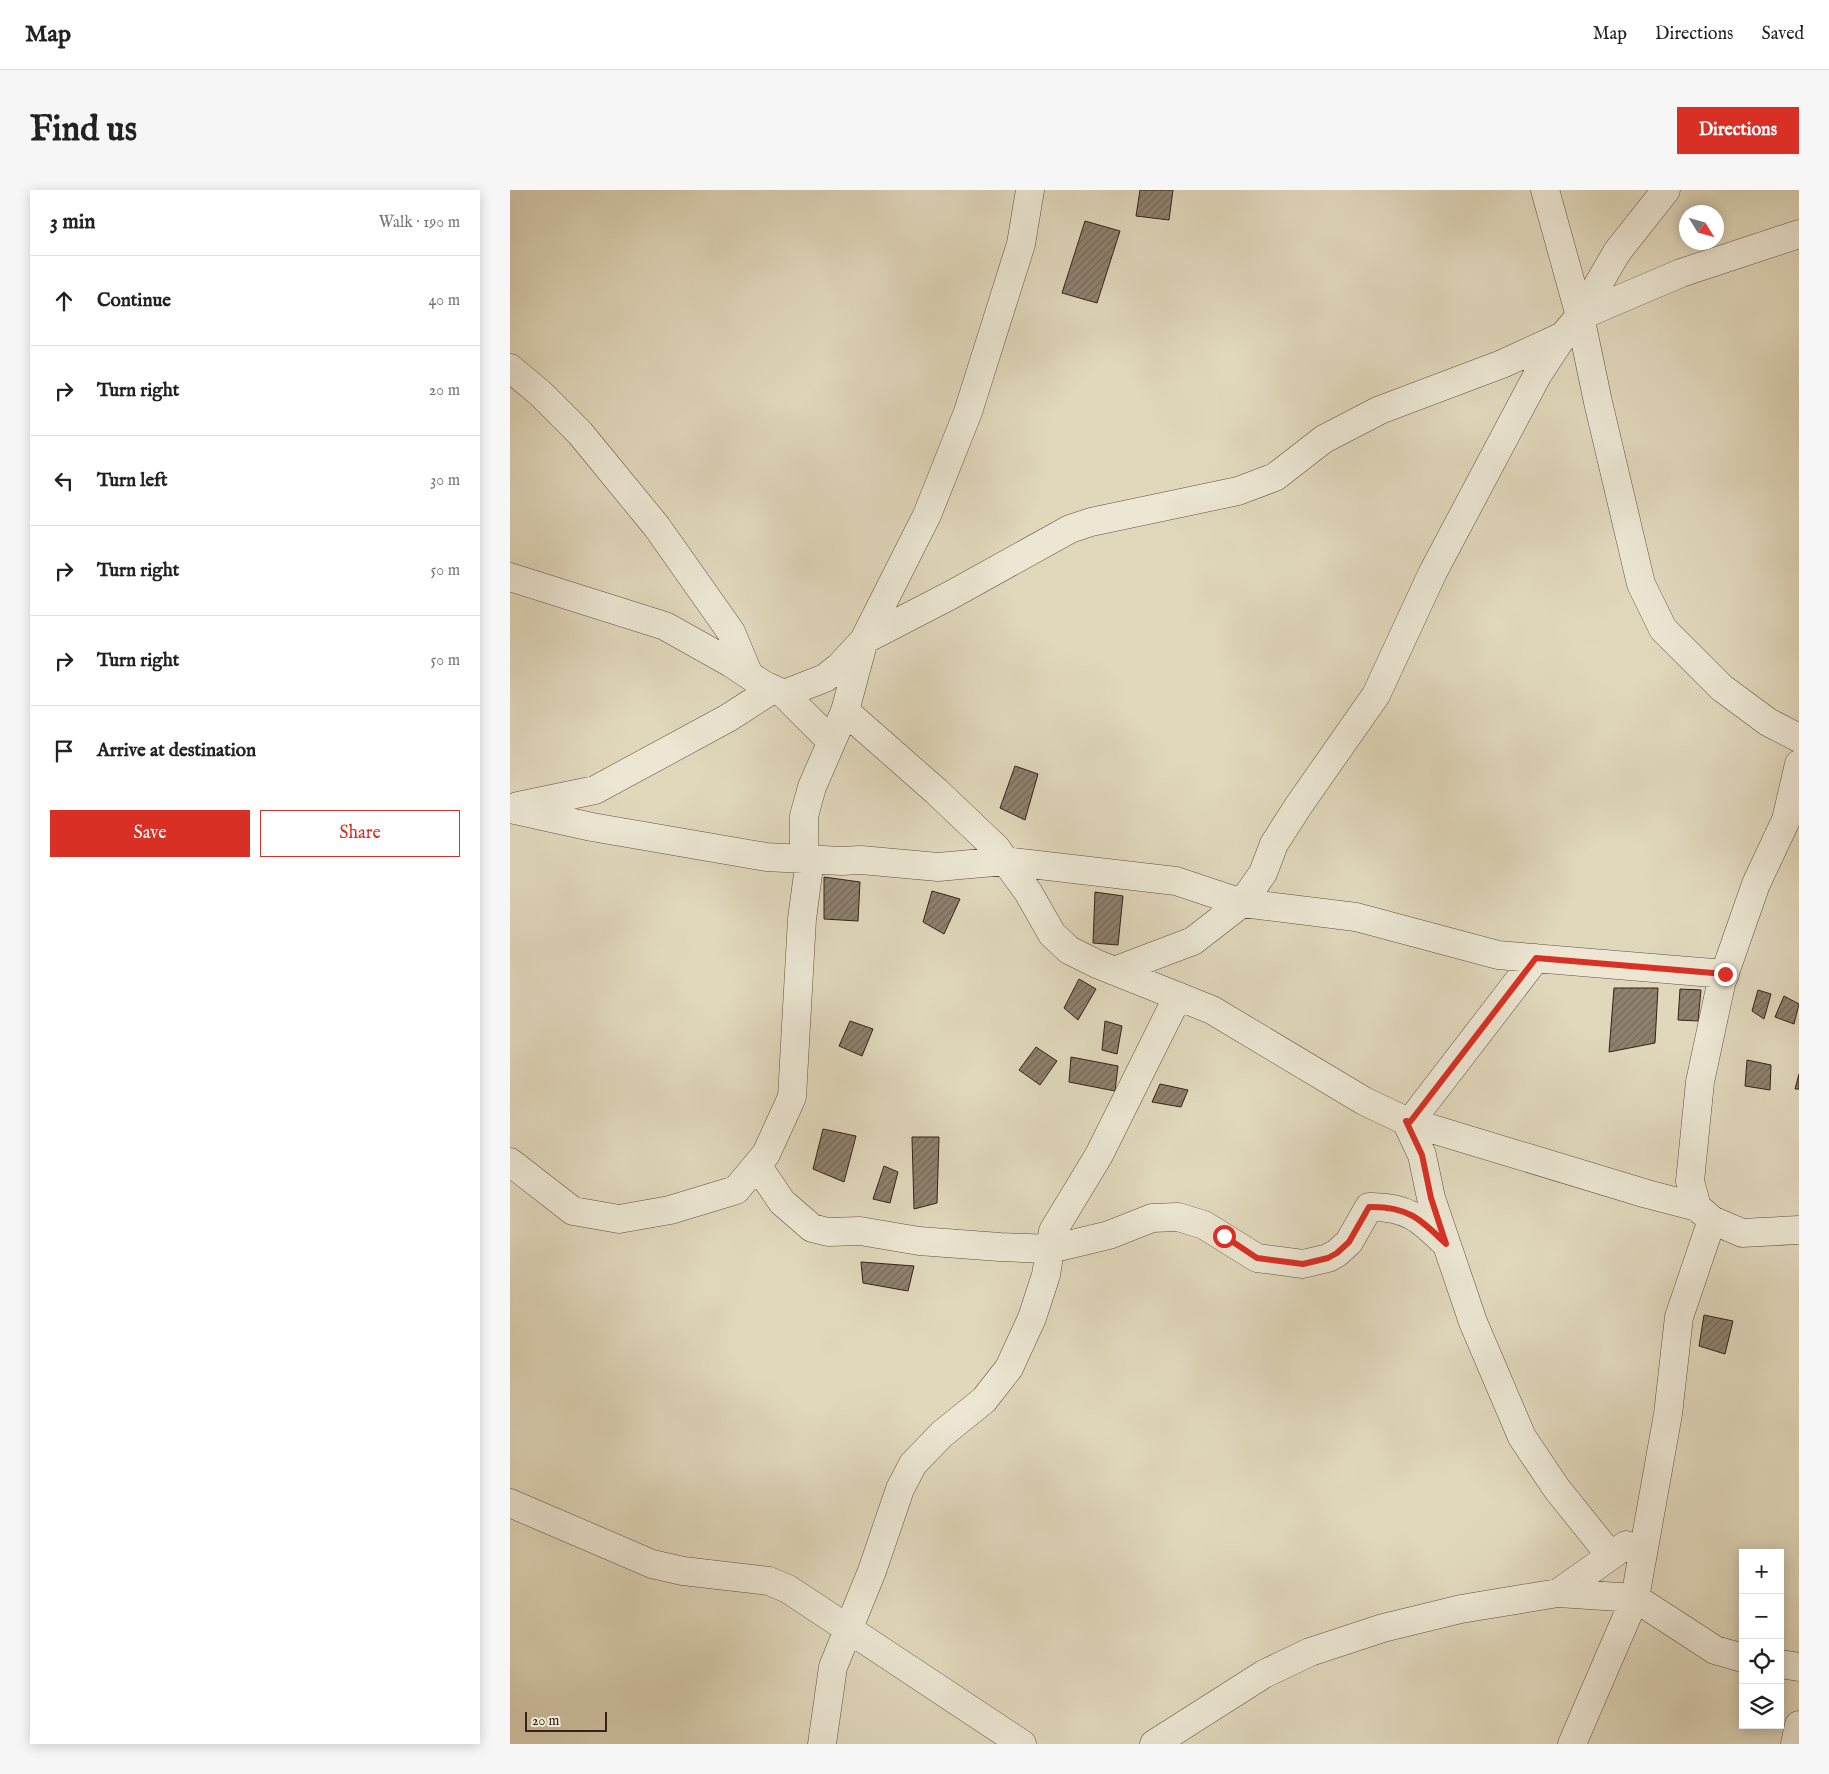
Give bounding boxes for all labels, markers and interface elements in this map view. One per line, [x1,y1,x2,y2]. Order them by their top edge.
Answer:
text: Map [25,19,71,50]
text: Map [1593,23,1627,46]
text: Directions [1655,23,1733,46]
text: Saved [1761,23,1804,46]
button: Directions [1677,107,1799,154]
text: Find us [30,108,137,153]
north arrow [1679,205,1724,250]
text: 3 min [50,209,95,236]
text: Walk · 190 m [379,213,460,233]
icon: ahead [50,287,78,315]
text: Continue [97,289,171,313]
text: 40 m [428,291,460,311]
icon: right [50,377,78,405]
text: Turn right [97,379,179,403]
text: 20 m [429,381,460,401]
icon: left [50,467,78,495]
text: Turn left [97,469,168,493]
text: 30 m [430,471,460,491]
icon: right [50,557,78,585]
text: Turn right [97,559,179,583]
text: 50 m [431,561,460,581]
icon: right [50,647,78,675]
text: Turn right [97,649,179,673]
text: 50 m [431,651,460,671]
icon: arrive [50,737,78,765]
text: Arrive at destination [97,739,256,763]
button: Save [50,810,250,857]
button: Share [260,810,460,857]
route end [1714,963,1737,986]
route start [1213,1225,1236,1248]
map controls [1739,1549,1784,1729]
button: + [1739,1549,1784,1594]
button: − [1739,1594,1784,1639]
button: locate [1739,1639,1784,1684]
button: layers [1739,1684,1784,1729]
scale bar [525,1709,608,1732]
text: 20 m [532,1712,559,1730]

